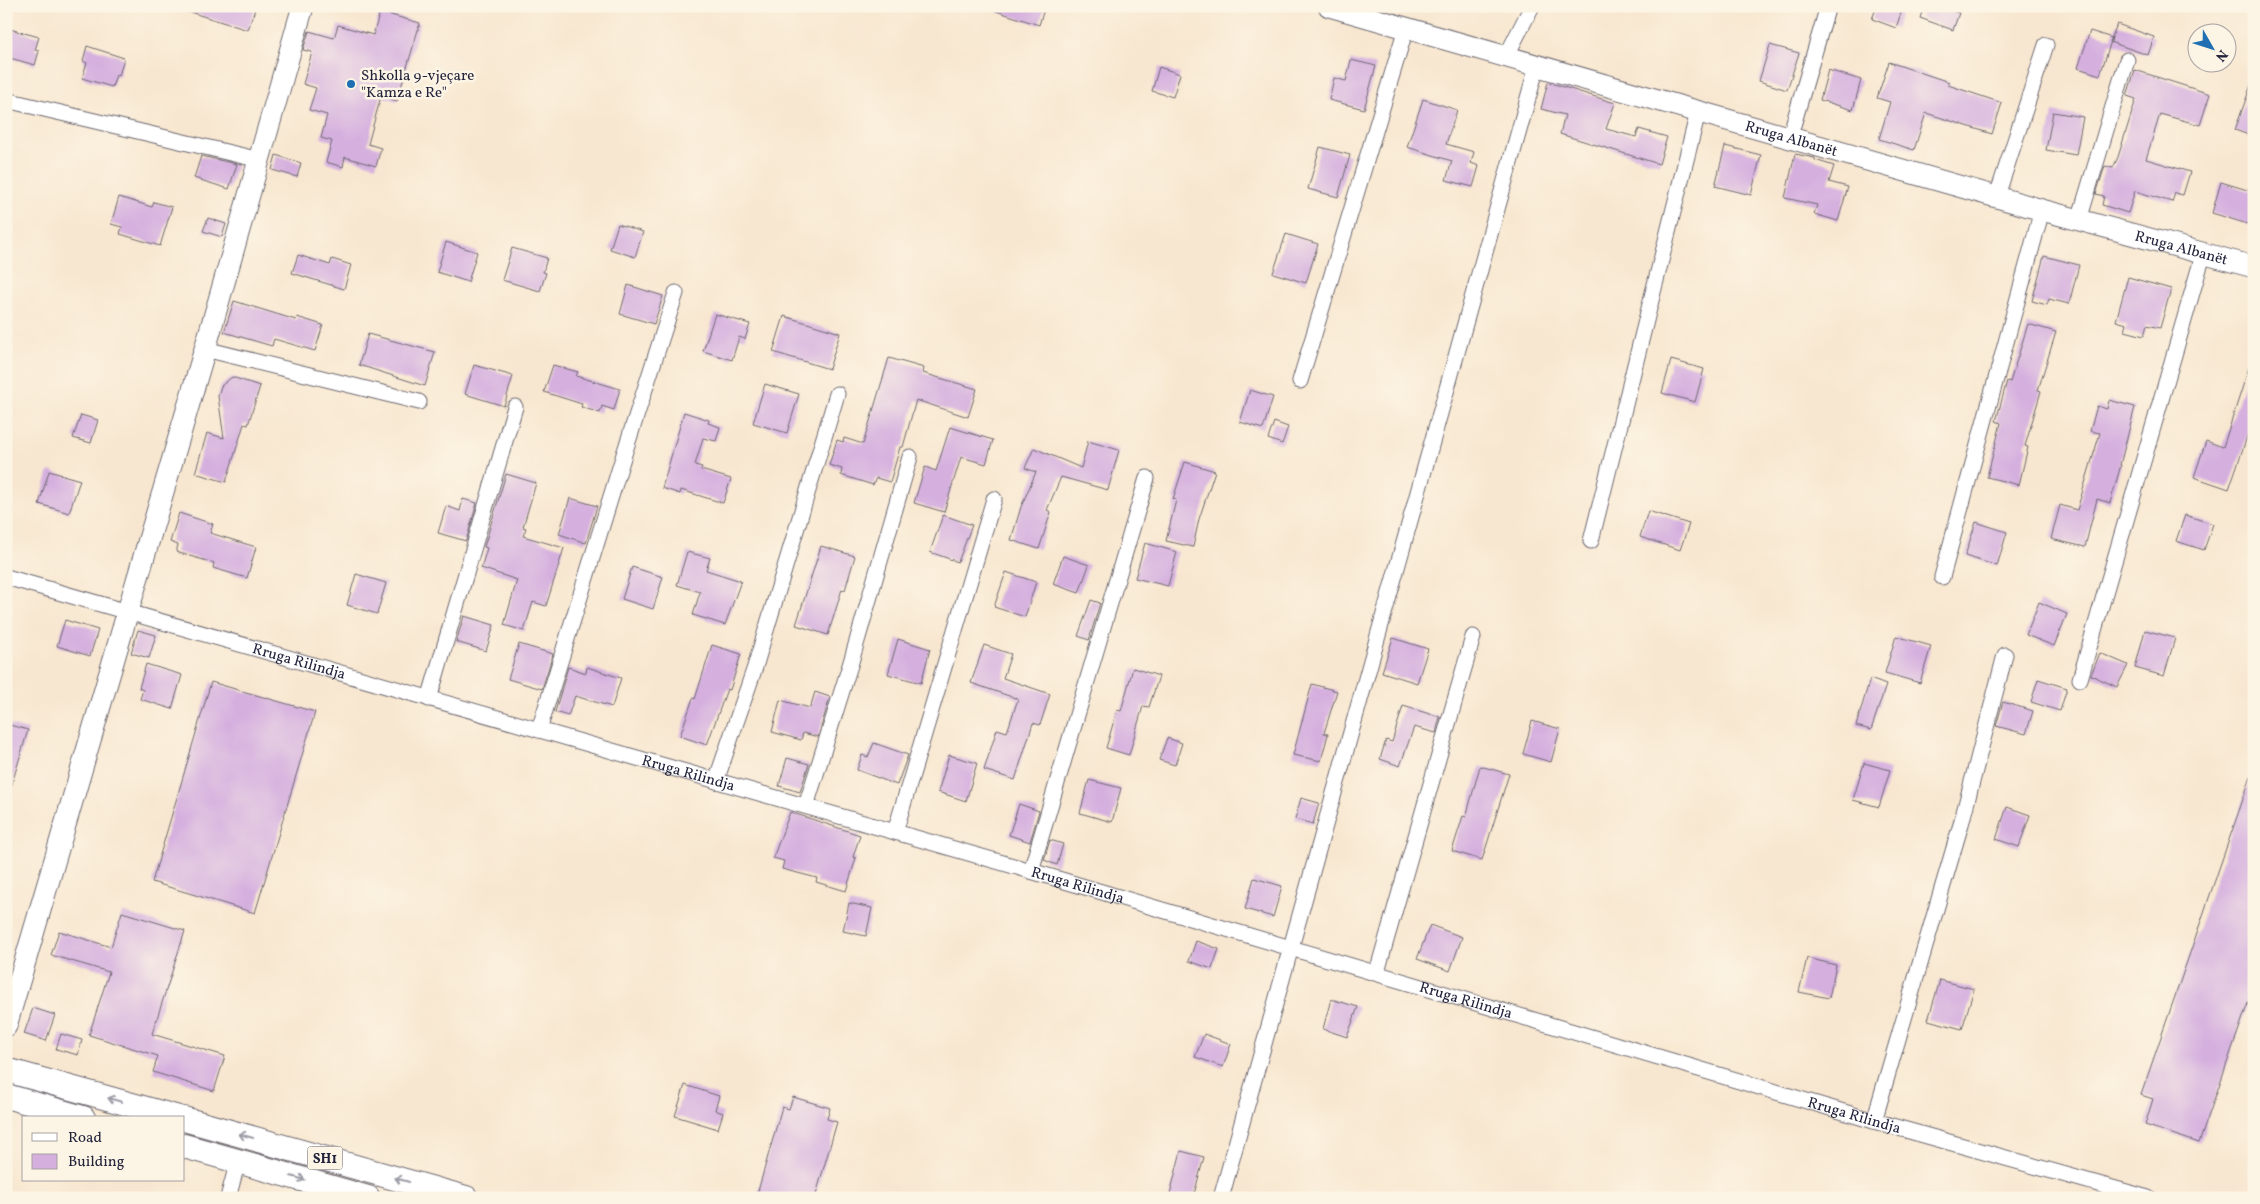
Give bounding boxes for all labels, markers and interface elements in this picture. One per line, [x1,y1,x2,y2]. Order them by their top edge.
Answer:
north arrow [2188,22,2238,72]
text: N [2210,45,2232,65]
place label: Shkolla 9-vjeçare "Kamza e Re" [361,66,474,104]
marker: Shkolla 9-vjeçare "Kamza e Re" [345,78,357,90]
street label: Rruga Albanët [1742,117,1840,163]
street label: Rruga Albanët [2132,226,2230,271]
street label: Rruga Rilindja [250,639,348,686]
street label: Rruga Rilindja [639,751,737,798]
street label: Rruga Rilindja [1028,863,1126,910]
street label: Rruga Rilindja [1416,978,1515,1025]
street label: Rruga Rilindja [1805,1093,1903,1140]
one-way arrow [107,1095,123,1104]
legend [22,1116,185,1182]
text: Road [68,1128,102,1149]
one-way arrow [238,1131,254,1141]
road number: SH1 [308,1146,342,1170]
text: Building [68,1152,125,1173]
one-way arrow [290,1174,306,1184]
one-way arrow [395,1175,411,1184]

